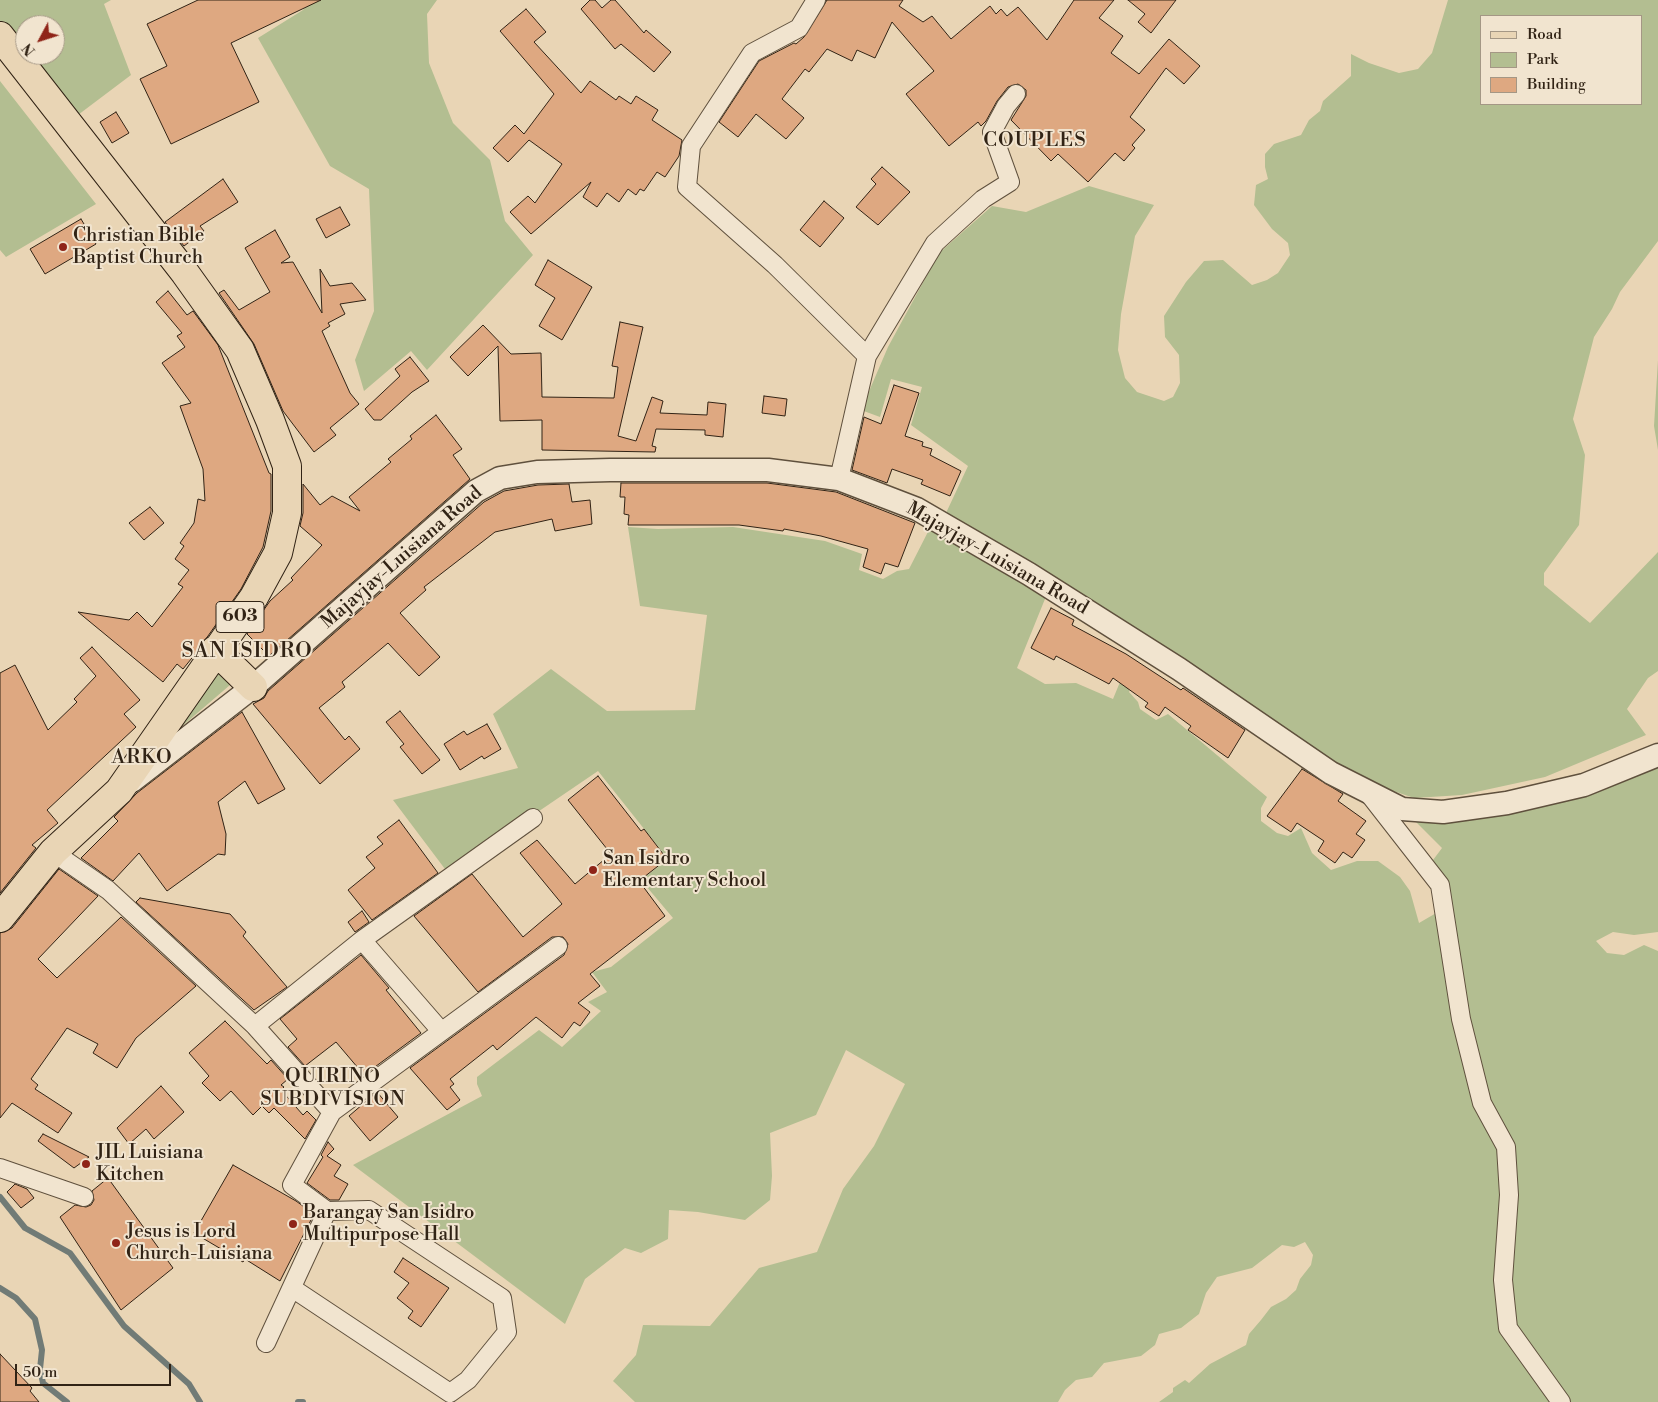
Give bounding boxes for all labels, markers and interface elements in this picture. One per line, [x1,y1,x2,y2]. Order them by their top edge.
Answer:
north arrow [15,15,65,65]
legend [1480,15,1643,105]
text: Road [1527,25,1562,44]
text: N [19,39,40,59]
text: Park [1527,50,1558,69]
text: Building [1527,75,1586,94]
district label: COUPLES [982,129,1088,153]
place label: Christian Bible Baptist Church [73,225,204,269]
marker: Christian Bible Baptist Church [57,241,69,253]
street label: Majayjay-Luisiana Road [317,482,487,634]
street label: Majayjay-Luisiana Road [902,498,1092,620]
road number: 603 [216,602,264,632]
district label: SAN ISIDRO [180,639,314,665]
district label: ARKO [111,746,173,770]
place label: San Isidro Elementary School [603,848,766,892]
marker: San Isidro Elementary School [587,864,599,876]
district label: QUIRINO SUBDIVISION [259,1065,407,1112]
place label: JIL Luisiana Kitchen [96,1142,203,1186]
marker: JIL Luisiana Kitchen [80,1158,92,1170]
place label: Barangay San Isidro Multipurpose Hall [303,1202,474,1246]
marker: Barangay San Isidro Multipurpose Hall [287,1218,299,1230]
place label: Jesus is Lord Church-Luisiana [126,1221,272,1265]
marker: Jesus is Lord Church-Luisiana [110,1237,122,1249]
scale bar [18,1354,174,1386]
text: 50 m [23,1363,57,1382]

